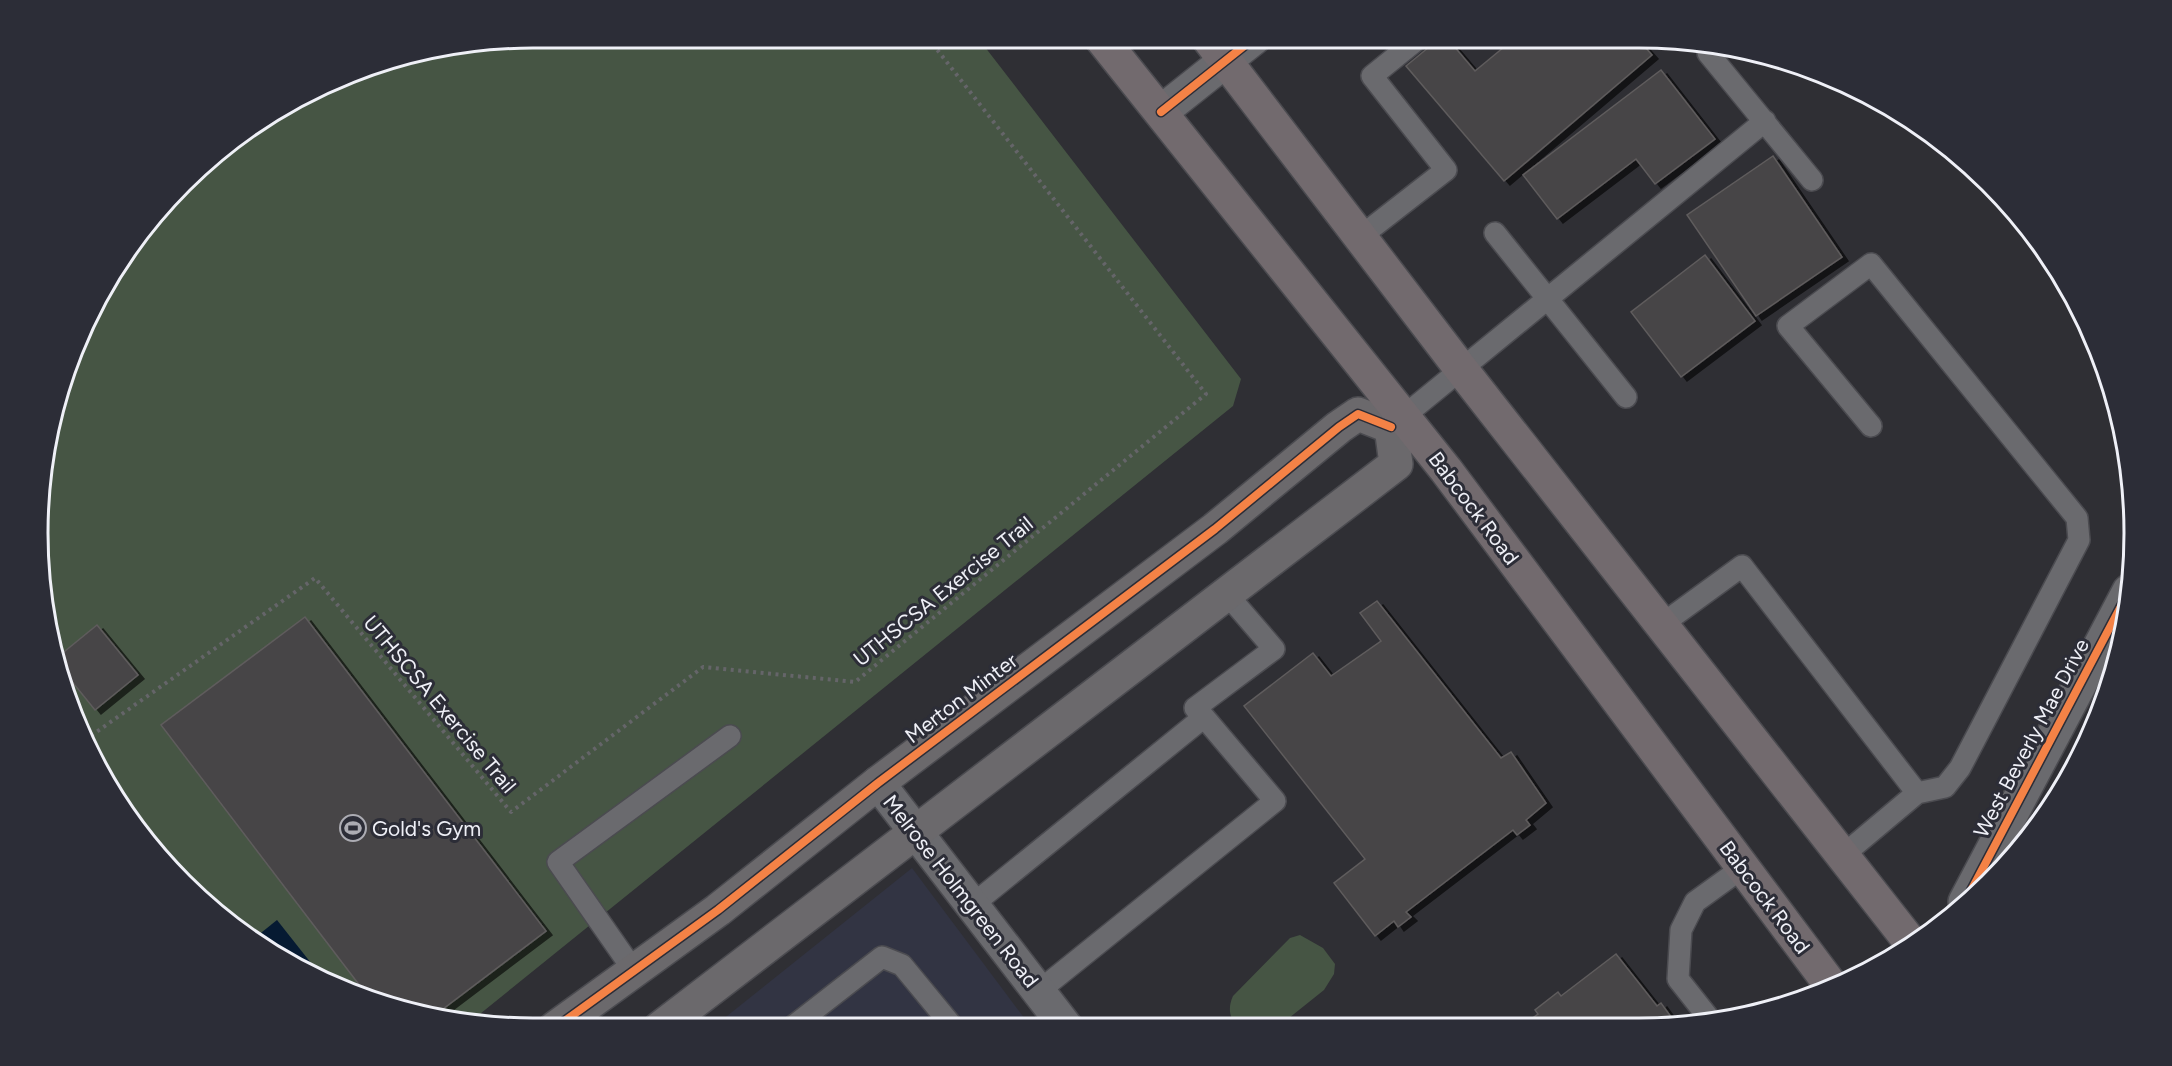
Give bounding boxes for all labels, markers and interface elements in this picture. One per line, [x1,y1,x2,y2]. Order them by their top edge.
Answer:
street label: Babcock Road [1424,447,1524,569]
street label: UTHSCSA Exercise Trail [848,511,1038,671]
street label: UTHSCSA Exercise Trail [358,610,522,798]
street label: West Beverly Mae Drive [1968,634,2094,842]
street label: Merton Minter [900,648,1022,748]
street label: Melrose Holmgreen Road [878,790,1044,992]
sports icon: Gold's Gym [338,813,368,843]
place label: Gold's Gym [372,816,481,841]
street label: Babcock Road [1715,836,1815,958]

